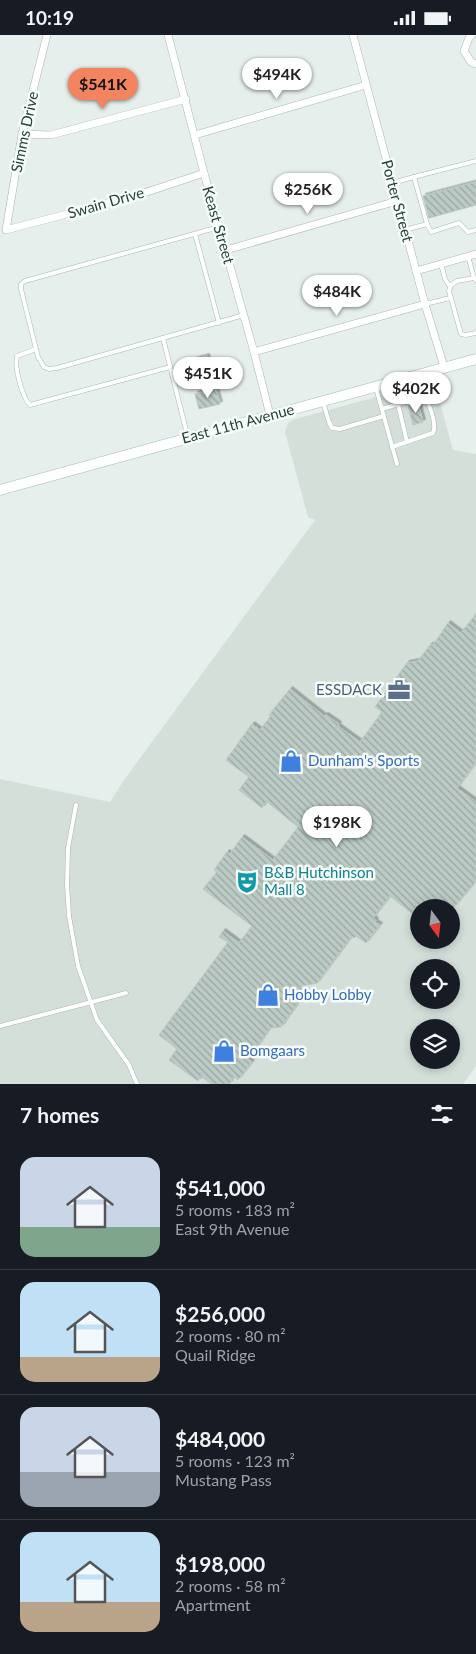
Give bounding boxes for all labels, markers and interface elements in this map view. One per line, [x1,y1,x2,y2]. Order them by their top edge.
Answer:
text: 10:19 [25,6,74,29]
pin: $494K [242,57,312,100]
text: $494K [253,64,301,83]
pin: $541K [68,67,138,110]
text: $541K [79,74,127,93]
street label: Simms Drive [7,90,41,174]
street label: Porter Street [378,158,418,244]
pin: $256K [273,173,343,215]
text: $256K [284,179,332,198]
street label: Swain Drive [65,183,146,222]
street label: Keast Street [199,184,239,266]
pin: $484K [302,275,372,317]
text: $484K [313,281,361,300]
pin: $451K [173,357,243,399]
text: $451K [184,363,232,382]
pin: $402K [381,371,451,414]
text: $402K [392,378,440,397]
street label: East 11th Avenue [179,399,296,447]
office icon: ESSDACK [386,677,412,703]
place label: ESSDACK [316,680,382,698]
shop icon: Dunham's Sports [278,748,304,774]
place label: Dunham's Sports [308,751,420,769]
pin: $198K [302,805,372,848]
text: $198K [313,812,361,831]
place label: B&B Hutchinson Mall 8 [264,863,374,898]
theatre icon: B&B Hutchinson Mall 8 [234,869,260,895]
north arrow [410,899,460,949]
map controls [410,899,460,1069]
button: locate [410,959,460,1009]
shop icon: Hobby Lobby [255,982,281,1008]
place label: Hobby Lobby [284,985,372,1003]
button: layers [410,1019,460,1069]
shop icon: Bomgaars [211,1038,237,1064]
place label: Bomgaars [240,1041,305,1059]
icon: filters [428,1100,456,1128]
text: 7 homes [20,1102,99,1127]
text: $541,000 [175,1175,265,1200]
icon: home [60,1177,120,1237]
text: 5 rooms · 183 m² [175,1200,295,1219]
text: East 9th Avenue [175,1219,289,1238]
text: $256,000 [175,1301,265,1326]
icon: home [60,1302,120,1362]
text: 2 rooms · 80 m² [175,1326,286,1345]
text: Quail Ridge [175,1345,256,1364]
text: $484,000 [175,1426,265,1451]
icon: home [60,1427,120,1487]
text: 5 rooms · 123 m² [175,1451,295,1470]
text: Mustang Pass [175,1470,272,1489]
text: $198,000 [175,1551,265,1576]
icon: home [60,1552,120,1612]
text: 2 rooms · 58 m² [175,1576,286,1595]
text: Apartment [175,1595,250,1614]

